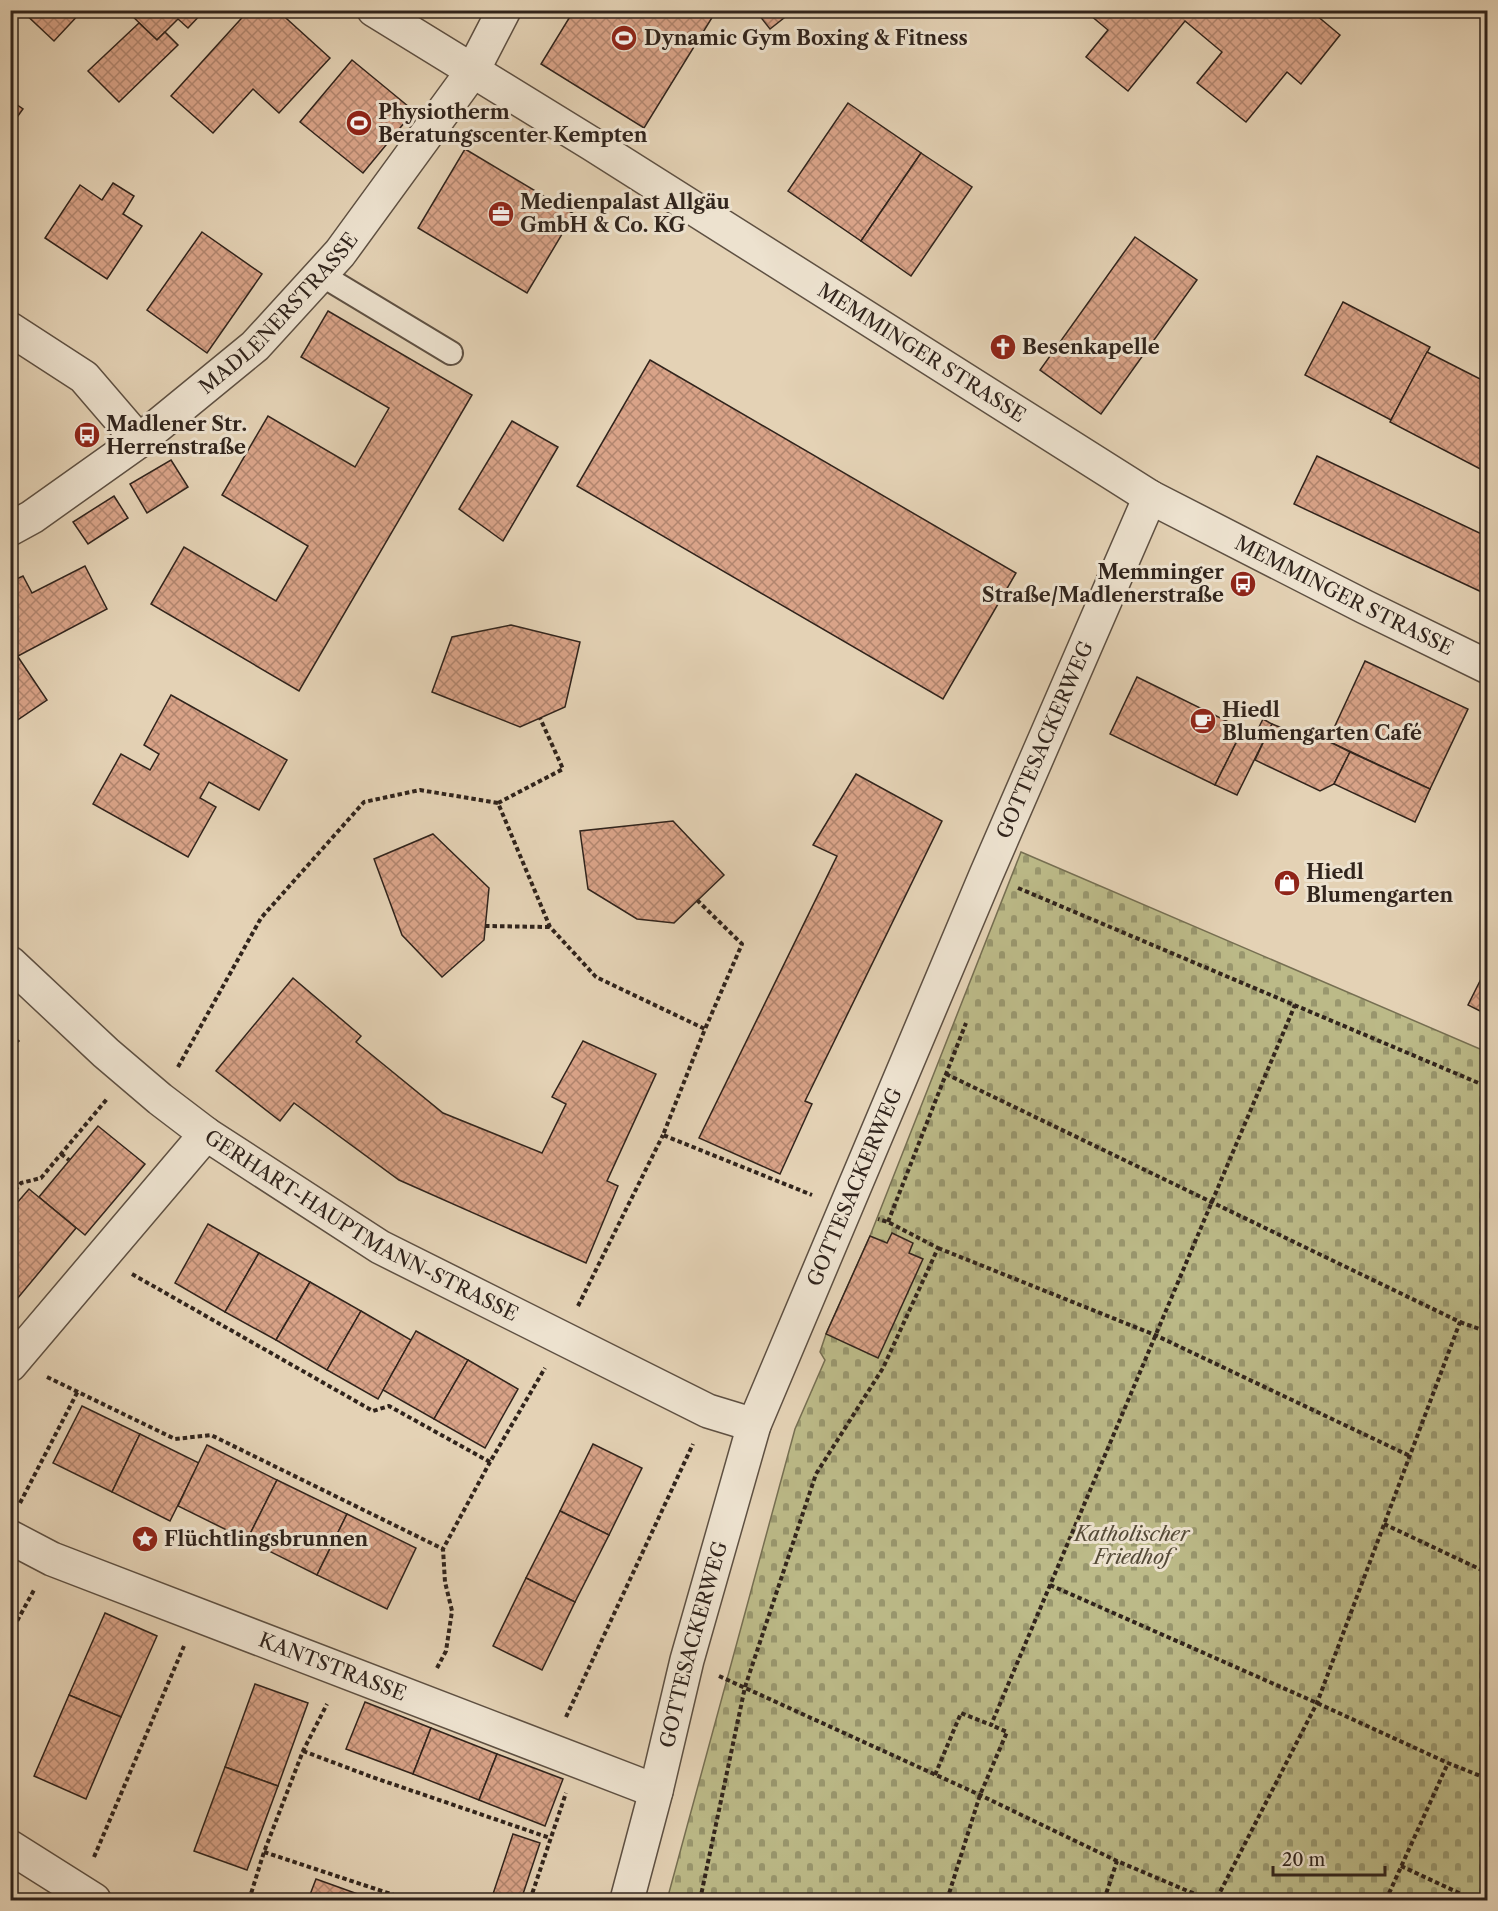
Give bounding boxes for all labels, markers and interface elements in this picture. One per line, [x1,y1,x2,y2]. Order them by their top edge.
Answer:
sports icon: Dynamic Gym Boxing & Fitness [609,23,639,53]
place label: Dynamic Gym Boxing & Fitness [644,26,968,50]
place label: Physiotherm Beratungscenter Kempten [378,100,648,147]
sports icon: Physiotherm Beratungscenter Kempten [344,108,374,138]
place label: Medienpalast Allgäu GmbH & Co. KG [520,190,730,237]
office icon: Medienpalast Allgäu GmbH & Co. KG [486,199,516,229]
street label: MADLENERSTRASSE [194,228,363,399]
street label: MEMMINGER STRASSE [813,278,1030,427]
church icon: Besenkapelle [988,332,1018,362]
place label: Besenkapelle [1022,335,1160,359]
place label: Madlener Str. Herrenstraße [106,412,247,459]
bus stop icon: Madlener Str. Herrenstraße [72,420,102,450]
street label: MEMMINGER STRASSE [1231,531,1458,660]
place label: Memminger Straße/Madlenerstraße [982,560,1224,607]
bus stop icon: Memminger Straße/Madlenerstraße [1228,569,1258,599]
street label: GOTTESACKERWEG [991,637,1098,842]
place label: Hiedl Blumengarten Café [1222,698,1422,745]
cafe icon: Hiedl Blumengarten Café [1188,706,1218,736]
place label: Hiedl Blumengarten [1306,860,1453,907]
shop icon: Hiedl Blumengarten [1272,868,1302,898]
street label: GOTTESACKERWEG [802,1084,907,1290]
street label: GERHART-HAUPTMANN-STRASSE [200,1124,522,1326]
park label: Katholischer Friedhof [1073,1522,1191,1569]
place icon: Flüchtlingsbrunnen [130,1524,160,1554]
place label: Flüchtlingsbrunnen [164,1527,369,1551]
street label: GOTTESACKERWEG [655,1538,732,1750]
street label: KANTSTRASSE [255,1628,410,1706]
scale bar [1273,1839,1386,1877]
text: 20 m [1282,1849,1326,1871]

